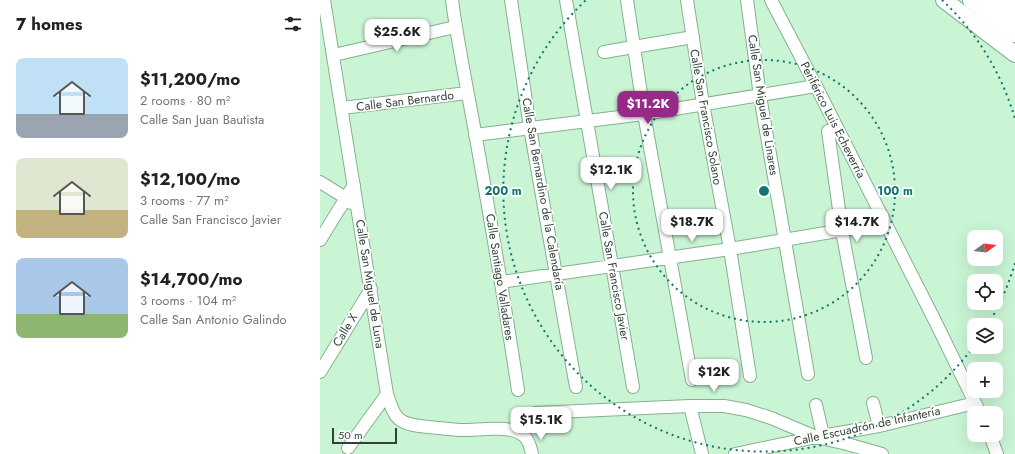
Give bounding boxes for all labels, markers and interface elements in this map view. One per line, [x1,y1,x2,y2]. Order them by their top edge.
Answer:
text: 7 homes [16,12,83,36]
icon: filters [282,13,304,35]
pin: $25.6K [364,19,430,53]
text: $25.6K [374,22,420,41]
street label: Calle San Miguel de Linares [743,33,783,177]
street label: Calle San Francisco Solano [685,48,727,187]
street label: Periférico Luis Echeverría [796,59,870,181]
text: $11,200/mo [140,67,240,91]
icon: home [48,74,96,122]
street label: Calle San Bernardo [355,86,455,116]
text: 2 rooms · 80 m² [140,91,230,110]
pin: $11.2K [615,91,681,125]
text: $11.2K [626,94,670,113]
street label: Calle San Bernardino de la Calendaría [517,97,569,292]
text: Calle San Juan Bautista [140,110,264,129]
pin: $12.1K [578,157,644,191]
text: $12.1K [589,160,633,179]
text: $12,100/mo [140,167,240,191]
icon: home [48,174,96,222]
text: 200 m [484,182,522,200]
text: 100 m [877,182,913,200]
centre of rings [757,184,771,198]
text: 3 rooms · 77 m² [140,191,229,210]
pin: $18.7K [659,209,725,243]
pin: $14.7K [824,209,890,243]
text: Calle San Francisco Javier [140,210,281,229]
street label: Calle San Francisco Javier [594,210,634,343]
street label: Calle Santiago Valladares [481,212,519,342]
text: $18.7K [670,212,714,231]
text: $14.7K [835,212,879,231]
street label: Calle San Miguel de Luna [351,218,389,350]
north arrow [967,230,1003,266]
map controls [967,230,1003,442]
text: $14,700/mo [140,267,242,291]
icon: home [48,274,96,322]
button: locate [967,274,1003,310]
text: 3 rooms · 104 m² [140,291,236,310]
text: Calle San Antonio Galindo [140,310,287,329]
street label: Calle X [328,310,362,350]
button: layers [967,318,1003,354]
pin: $12K [690,359,738,393]
text: $12K [698,362,730,381]
button: + [967,362,1003,398]
street label: Calle Escuadrón de Infantería [792,402,942,450]
button: − [967,406,1003,442]
pin: $15.1K [508,407,574,441]
text: $15.1K [520,410,562,429]
scale bar [332,426,397,445]
text: 50 m [338,427,363,443]

